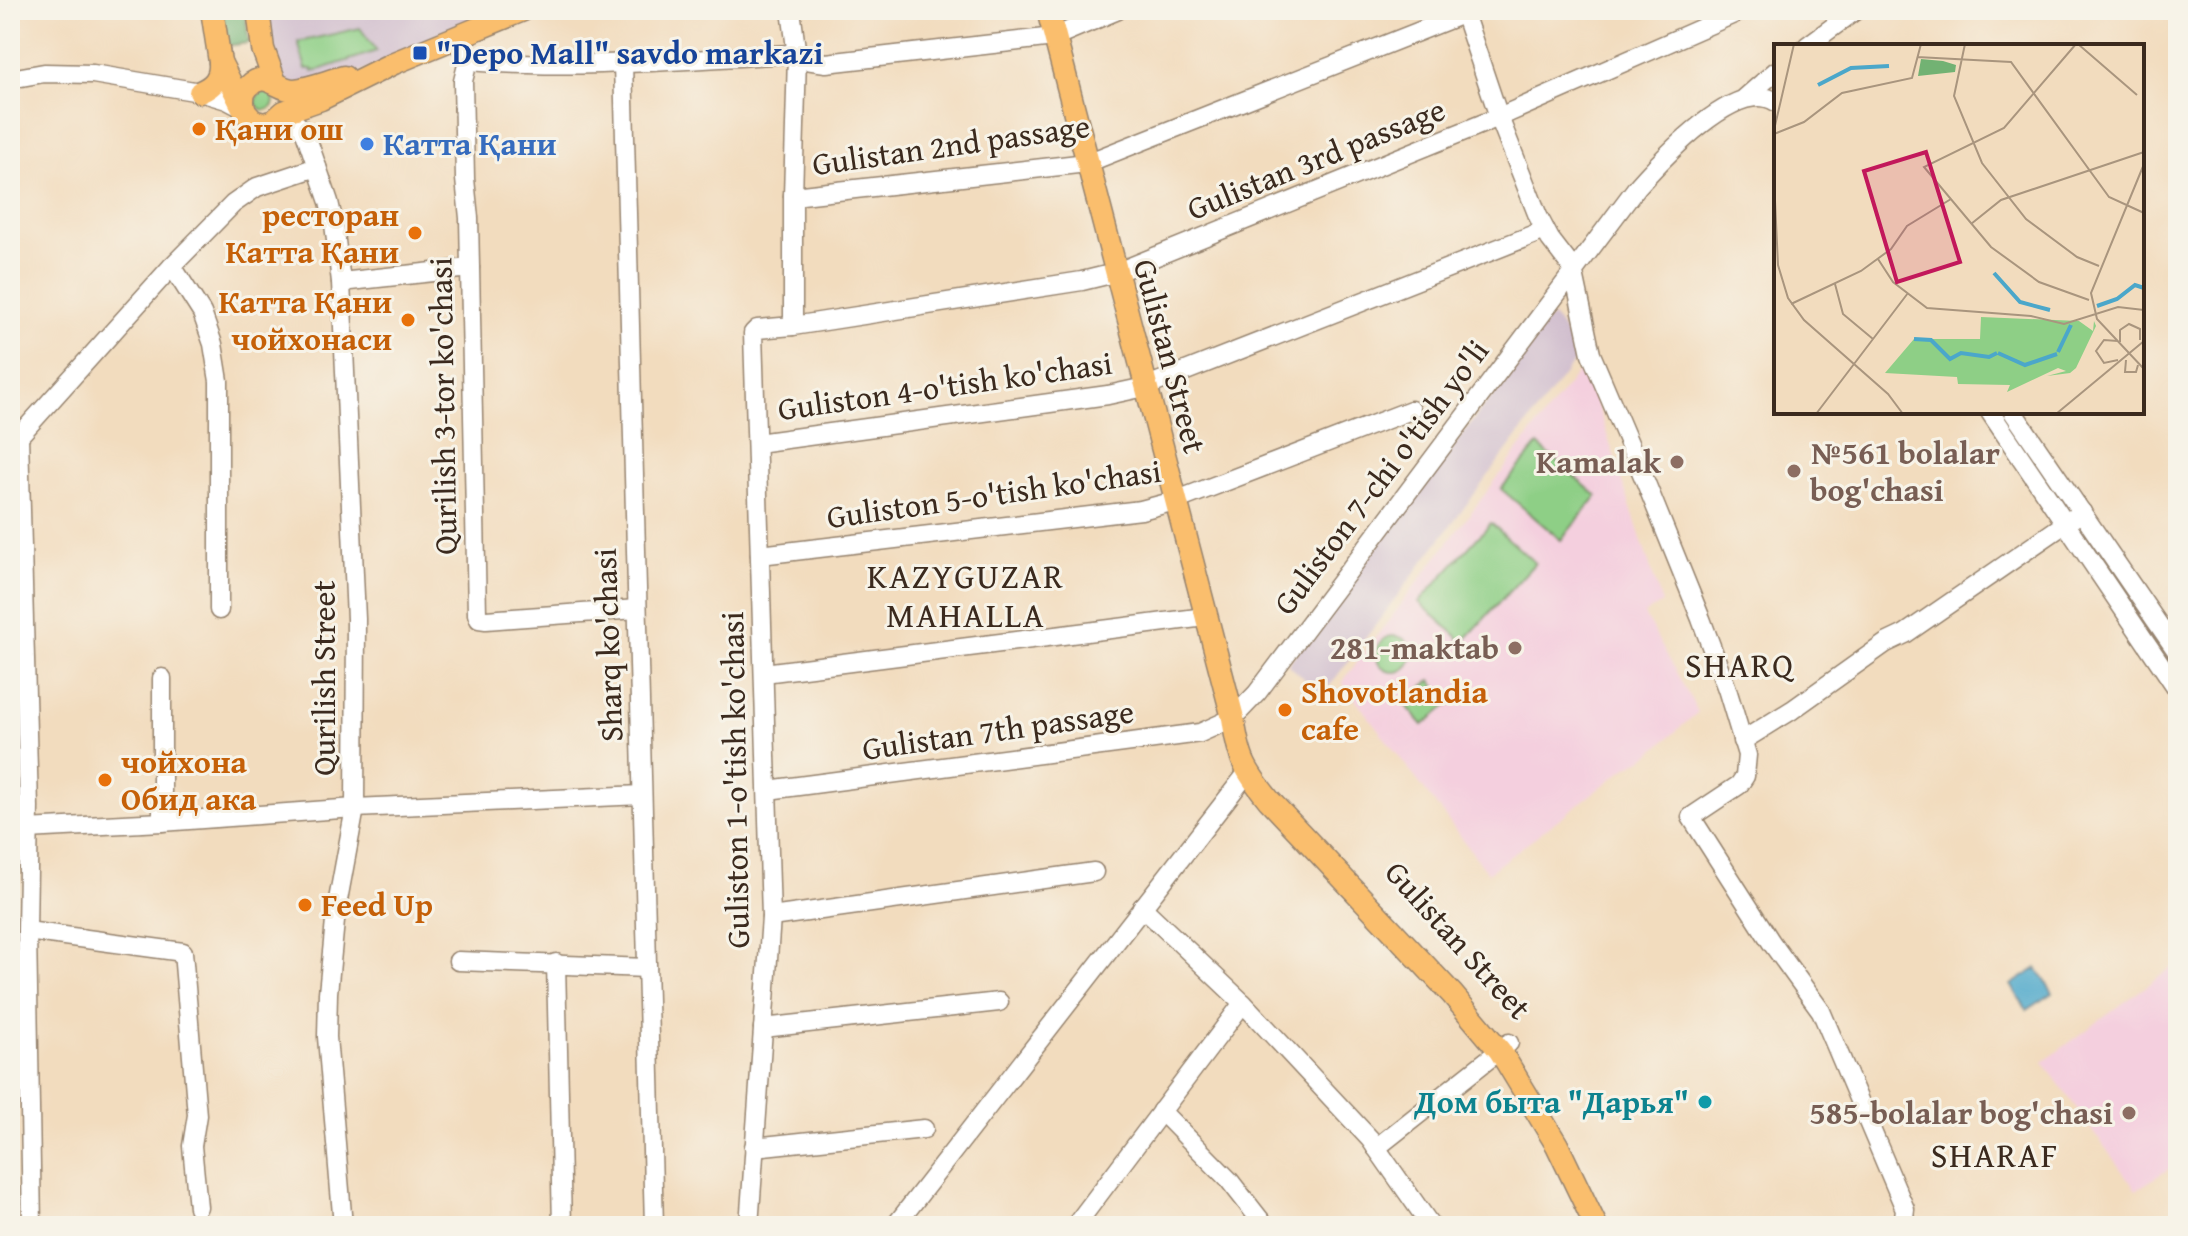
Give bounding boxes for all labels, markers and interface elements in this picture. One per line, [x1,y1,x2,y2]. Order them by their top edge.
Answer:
place label: "Depo Mall" savdo markazi [436,29,823,76]
marker: "Depo Mall" savdo markazi [411,44,429,62]
inset map [1774,44,2144,414]
street label: Gulistan 3rd passage [1180,85,1452,232]
street label: Gulistan 2nd passage [809,102,1093,187]
place label: Қани ош [215,105,343,152]
marker: Қани ош [190,120,208,138]
place label: Катта Қани [383,120,557,167]
marker: Катта Қани [358,135,376,153]
place label: ресторан Катта Қани [225,191,399,275]
marker: ресторан Катта Қани [406,224,424,242]
street label: Gulistan Street [1122,254,1219,458]
street label: Qurilish 3-tor ko'chasi [416,257,469,555]
place label: Катта Қани чойхонаси [218,278,392,362]
marker: Катта Қани чойхонаси [399,311,417,329]
street label: Guliston 7-chi o'tish yo'li [1261,329,1500,624]
street label: Guliston 4-o'tish ko'chasi [775,339,1115,432]
place label: №561 bolalar bog'chasi [1810,429,2000,513]
place label: Kamalak [1536,438,1662,485]
street label: Guliston 5-o'tish ko'chasi [824,447,1164,540]
marker: Kamalak [1668,453,1686,471]
marker: №561 bolalar bog'chasi [1785,462,1803,480]
street label: Sharq ko'chasi [581,547,634,743]
district label: KAZYGUZAR MAHALLA [867,551,1065,639]
street label: Qurilish Street [300,580,347,776]
street label: Guliston 1-o'tish ko'chasi [708,611,761,949]
place label: 281-maktab [1330,624,1499,671]
marker: 281-maktab [1506,639,1524,657]
district label: SHARQ [1685,640,1795,689]
place label: Shovotlandia cafe [1301,668,1489,752]
street label: Gulistan 7th passage [859,687,1137,772]
marker: Shovotlandia cafe [1276,701,1294,719]
place label: чойхона Обид ака [121,738,257,822]
marker: чойхона Обид ака [96,771,114,789]
street label: Gulistan Street [1374,850,1542,1029]
place label: Feed Up [321,881,433,928]
marker: Feed Up [296,896,314,914]
place label: Дом быта "Дарья" [1413,1078,1689,1125]
place label: 585-bolalar bog'chasi [1809,1089,2113,1136]
marker: Дом быта "Дарья" [1696,1093,1714,1111]
marker: 585-bolalar bog'chasi [2120,1104,2138,1122]
district label: SHARAF [1931,1130,2059,1179]

